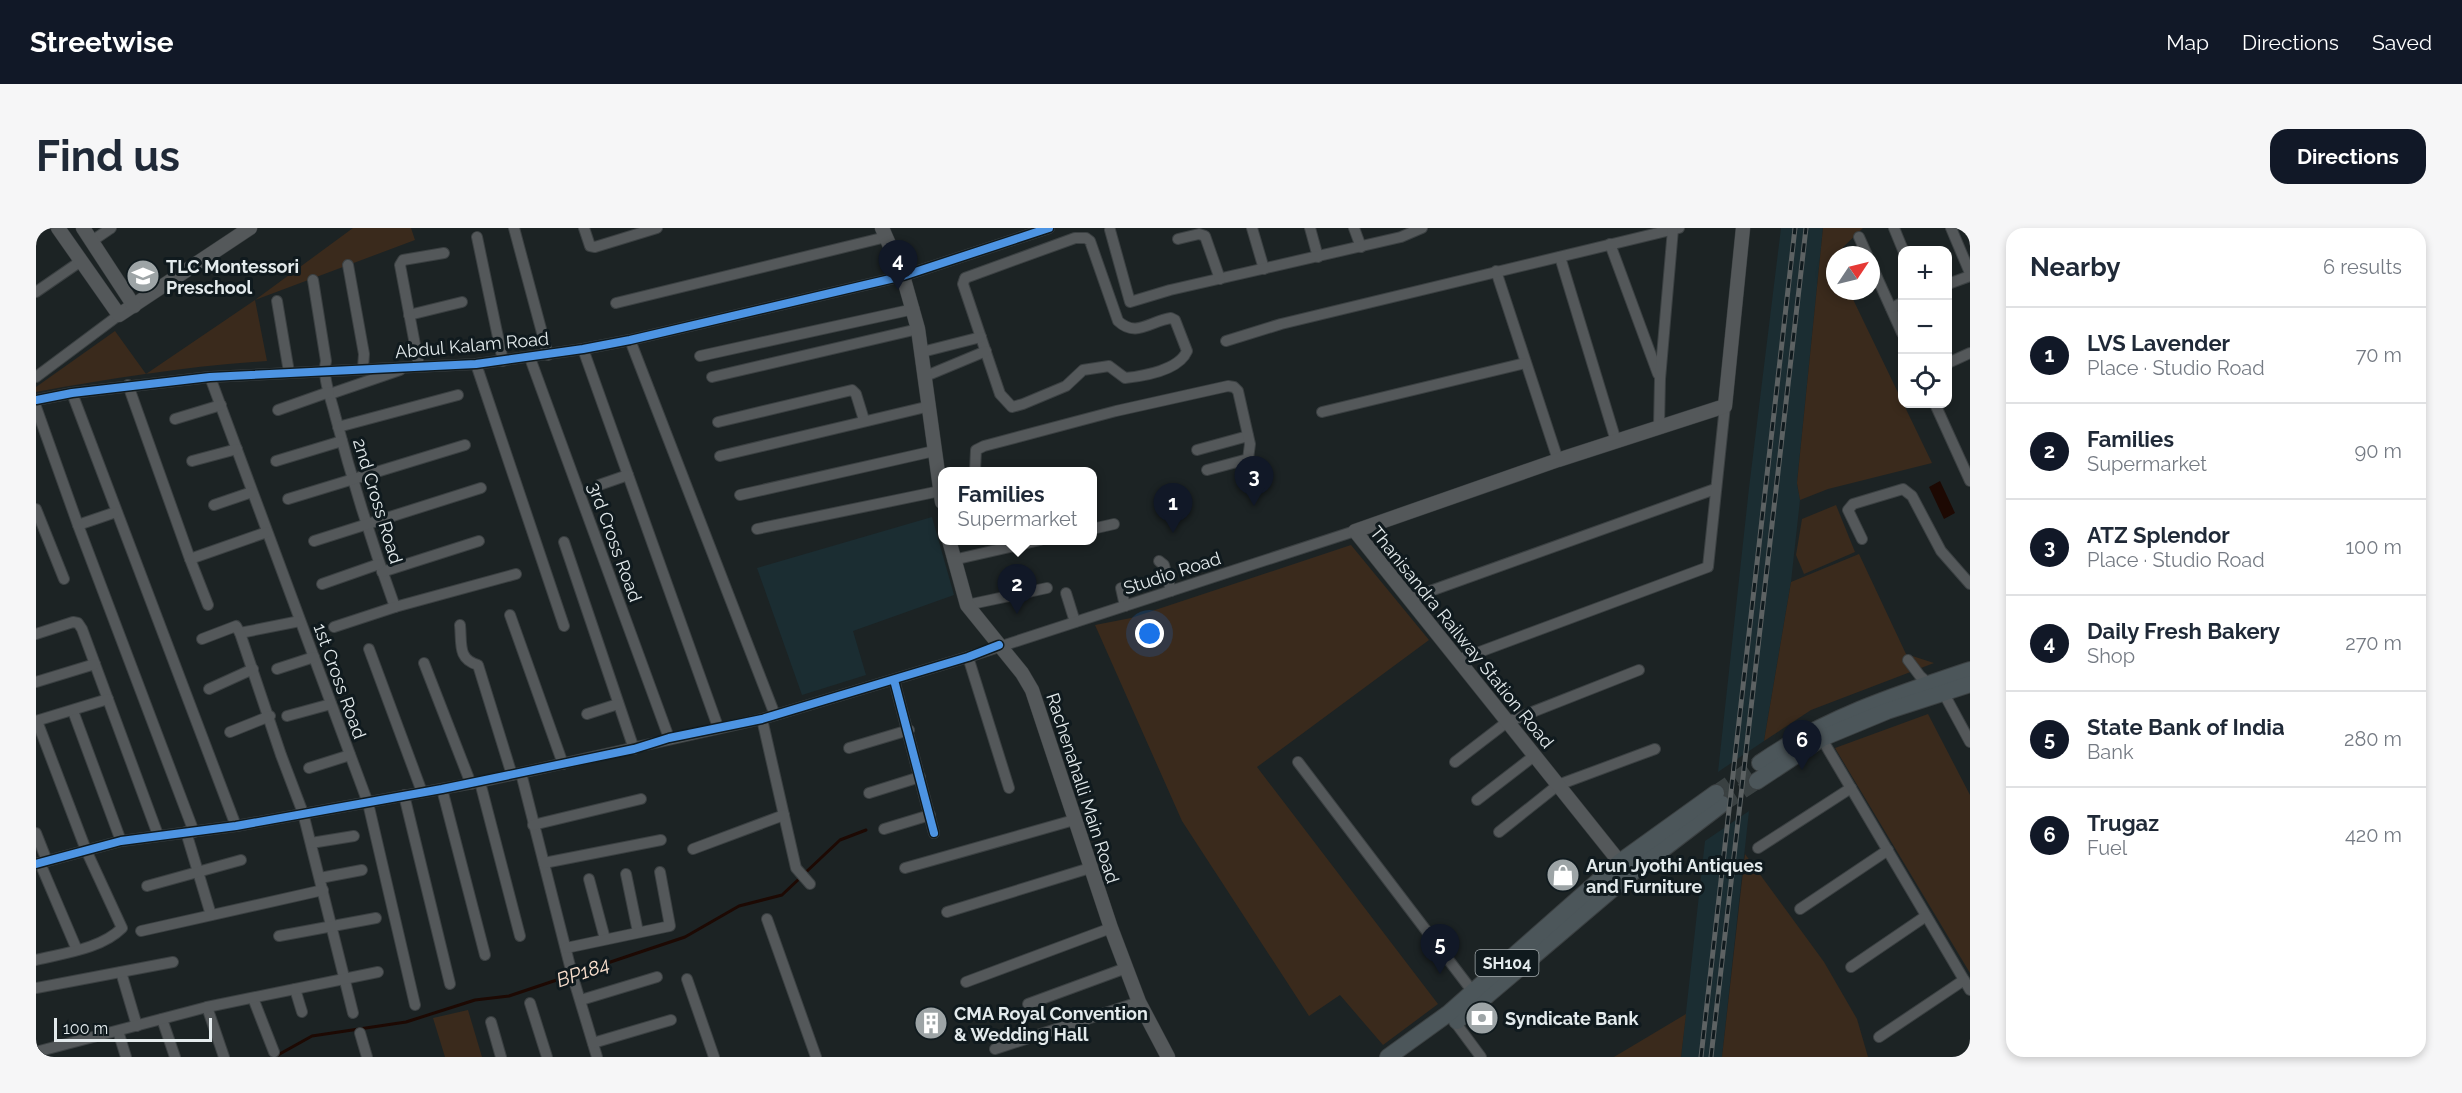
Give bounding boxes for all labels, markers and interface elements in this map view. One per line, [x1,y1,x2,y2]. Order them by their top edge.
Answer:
text: Streetwise [30,26,174,59]
text: Map [2166,30,2209,55]
text: Directions [2242,30,2339,55]
text: Saved [2372,30,2432,55]
button: Directions [2270,129,2426,184]
text: Find us [36,132,180,181]
pin: 4 [878,241,918,290]
north arrow [1826,246,1880,300]
map controls [1898,246,1952,408]
button: + [1898,246,1952,300]
text: Nearby [2030,252,2120,282]
text: 6 results [2323,255,2402,279]
place label: TLC Montessori Preschool [166,256,299,298]
school or university icon: TLC Montessori Preschool [125,258,161,294]
button: − [1898,300,1952,354]
street label: Abdul Kalam Road [394,328,550,362]
text: LVS Lavender [2087,330,2230,356]
text: 1 [2045,343,2054,367]
text: 70 m [2356,343,2402,367]
button: locate [1898,354,1952,408]
text: Place · Studio Road [2087,356,2265,380]
text: Families [2087,426,2174,452]
street label: 2nd Cross Road [349,436,407,566]
text: 2 [2044,439,2055,463]
text: 90 m [2355,439,2402,463]
text: Supermarket [2087,452,2207,476]
pin: 3 [1234,456,1274,506]
popup [938,467,1097,545]
street label: 3rd Cross Road [584,479,646,605]
text: Families [958,481,1045,507]
pin: 1 [1154,484,1192,533]
text: Supermarket [958,507,1077,531]
street label: Thanisandra Railway Station Road [1366,522,1558,752]
text: ATZ Splendor [2087,522,2230,548]
text: 3 [2044,535,2055,559]
text: 100 m [2345,535,2402,559]
street label: Studio Road [1121,547,1223,599]
text: Place · Studio Road [2087,548,2265,572]
pin: 2 [998,564,1036,614]
text: Daily Fresh Bakery [2087,618,2280,644]
your location [1135,619,1164,648]
street label: 1st Cross Road [309,620,371,742]
text: 4 [2044,631,2055,655]
text: 270 m [2345,631,2402,655]
text: Shop [2087,644,2135,668]
street label: Rachenahalli Main Road [1042,690,1124,886]
text: State Bank of India [2087,714,2285,740]
pin: 6 [1782,720,1822,770]
text: 5 [2044,727,2055,751]
text: 280 m [2344,727,2402,751]
text: Bank [2087,740,2133,764]
text: Trugaz [2087,810,2159,836]
text: 6 [2043,823,2056,847]
text: 420 m [2345,823,2402,847]
text: Fuel [2087,836,2127,860]
place label: Arun Jyothi Antiques and Furniture [1586,855,1763,897]
shop icon: Arun Jyothi Antiques and Furniture [1545,857,1581,893]
pin: 5 [1420,924,1460,974]
road number: SH104 [1476,950,1538,976]
water label: BP184 [553,952,613,992]
bank icon: Syndicate Bank [1464,1000,1500,1036]
place label: CMA Royal Convention & Wedding Hall [954,1003,1148,1045]
building icon: CMA Royal Convention & Wedding Hall [913,1005,949,1041]
place label: Syndicate Bank [1505,1008,1639,1029]
scale bar [54,1015,212,1042]
text: 100 m [63,1019,108,1038]

